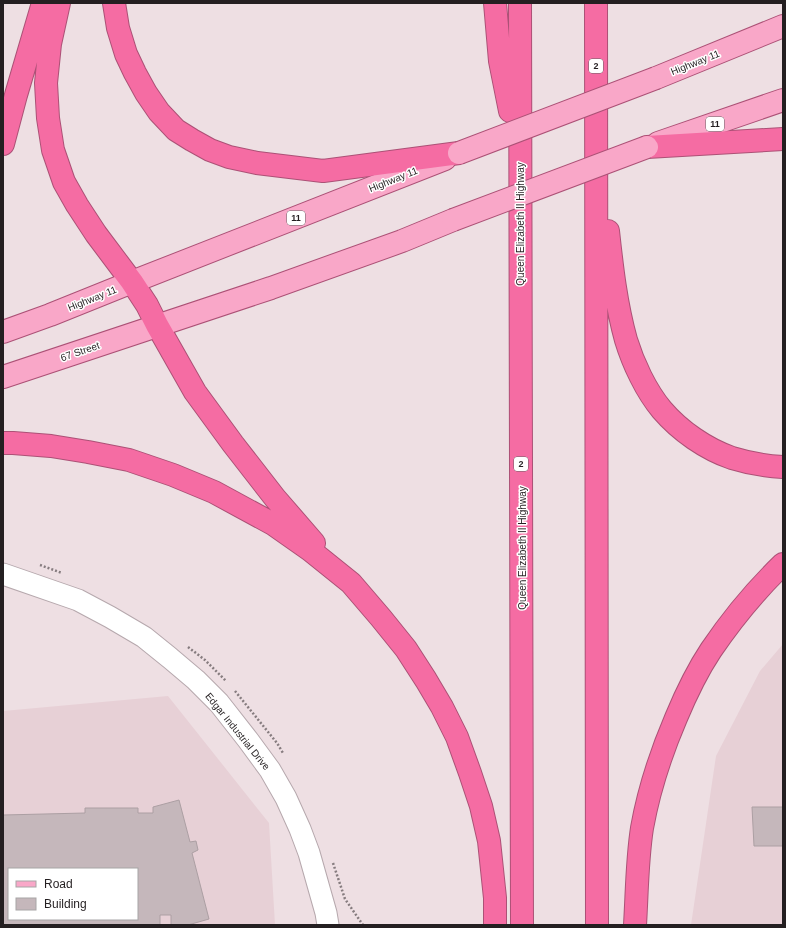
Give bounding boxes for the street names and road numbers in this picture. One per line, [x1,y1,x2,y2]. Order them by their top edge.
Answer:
street label: Highway 11 [669,48,722,77]
road number: 2 [589,59,603,73]
road number: 11 [706,117,724,131]
street label: Queen Elizabeth II Highway [515,162,526,286]
street label: Highway 11 [367,165,420,194]
road number: 11 [287,211,305,225]
street label: Highway 11 [66,284,119,313]
street label: 67 Street [59,340,101,363]
road number: 2 [514,457,528,471]
street label: Queen Elizabeth II Highway [517,486,528,610]
street label: Edgar Industrial Drive [203,690,272,772]

